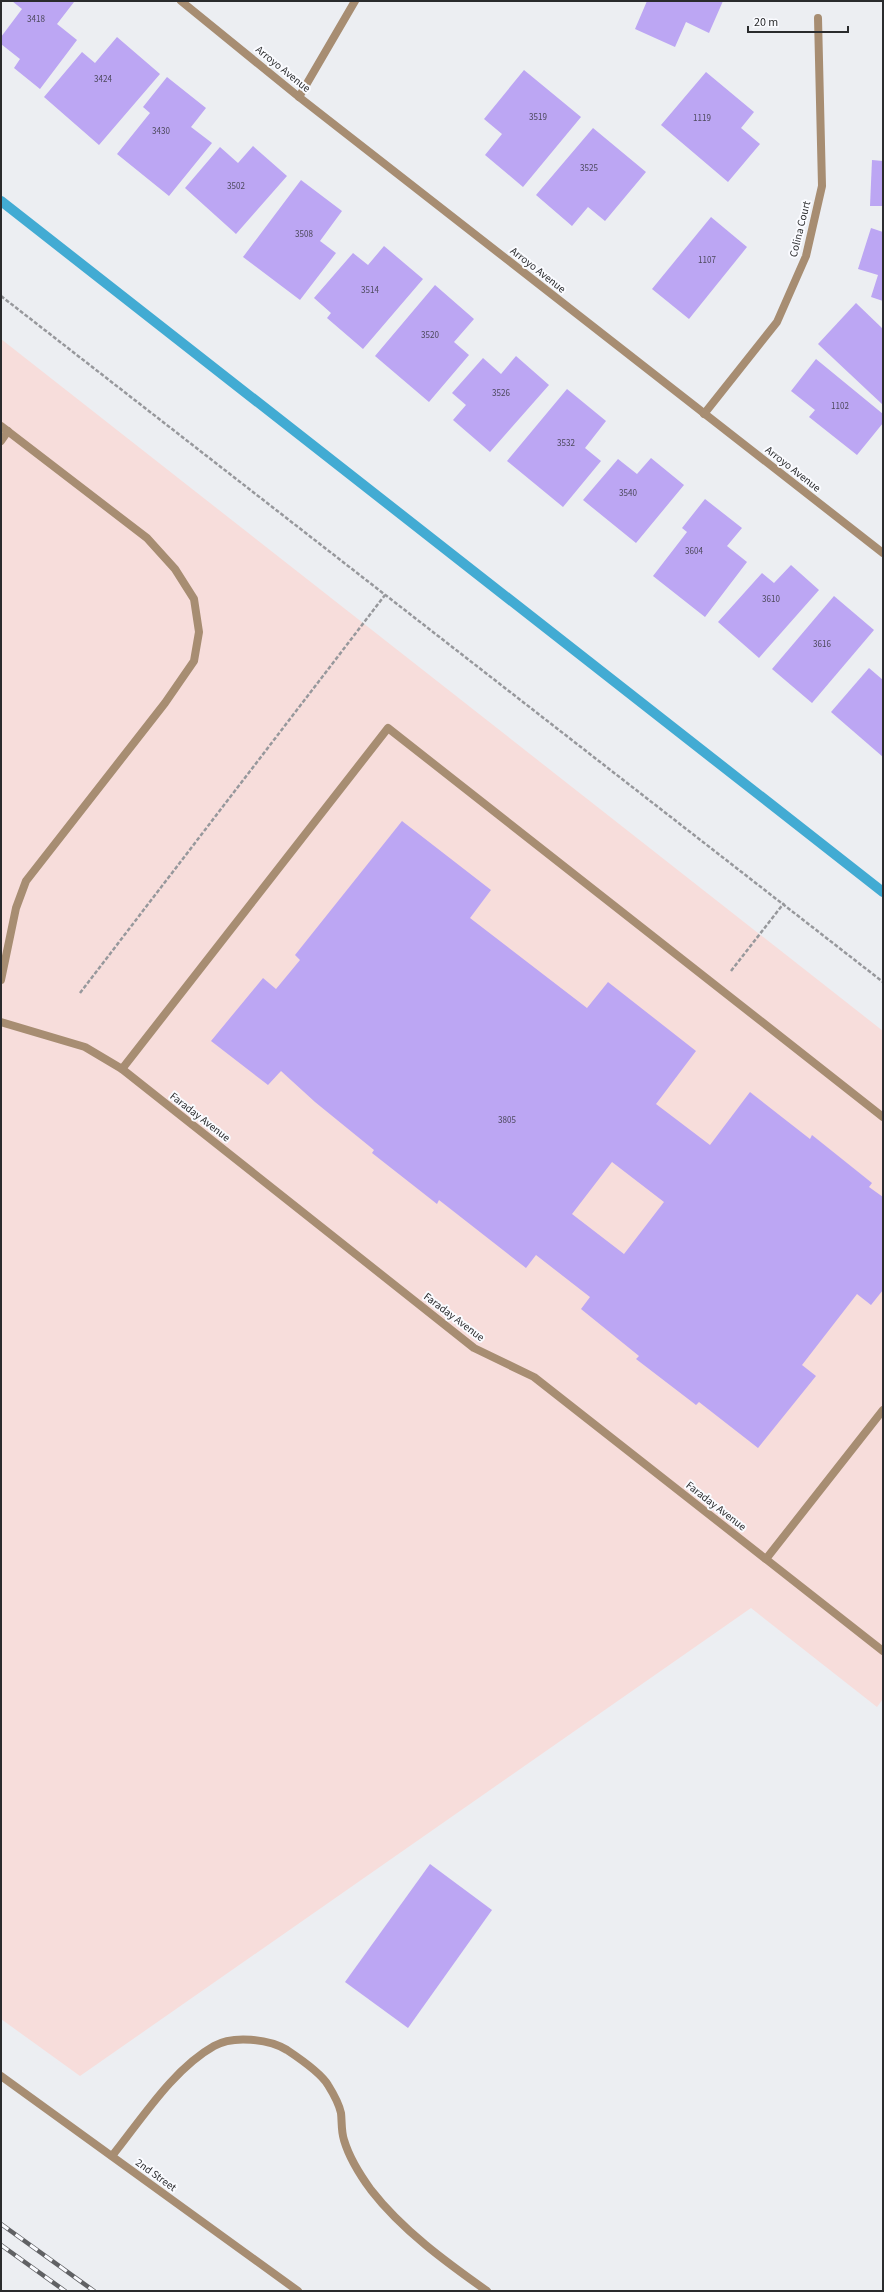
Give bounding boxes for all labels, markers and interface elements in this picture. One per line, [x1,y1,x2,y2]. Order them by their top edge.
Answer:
scale bar [748,8,848,34]
house number: 3418 [27,13,45,26]
text: 20 m [754,14,778,31]
street label: Arroyo Avenue [252,42,314,96]
house number: 3424 [94,73,112,86]
house number: 3519 [529,111,547,124]
house number: 1119 [693,112,711,125]
house number: 3430 [152,125,170,138]
house number: 3525 [580,162,598,175]
house number: 3502 [227,180,245,193]
street label: Colina Court [786,199,814,259]
house number: 3508 [295,228,313,241]
street label: Arroyo Avenue [507,244,569,297]
house number: 1107 [698,254,716,267]
house number: 3514 [361,284,379,297]
house number: 3520 [421,329,439,342]
house number: 3526 [492,387,510,400]
house number: 1102 [831,400,849,413]
house number: 3532 [557,437,575,450]
street label: Arroyo Avenue [762,443,824,496]
house number: 3540 [619,487,637,500]
house number: 3604 [685,545,703,558]
house number: 3610 [762,593,780,606]
house number: 3616 [813,638,831,651]
street label: Faraday Avenue [167,1089,234,1146]
house number: 3805 [498,1114,516,1127]
street label: Faraday Avenue [420,1289,488,1345]
street label: Faraday Avenue [683,1478,750,1535]
street label: 2nd Street [132,2155,180,2195]

